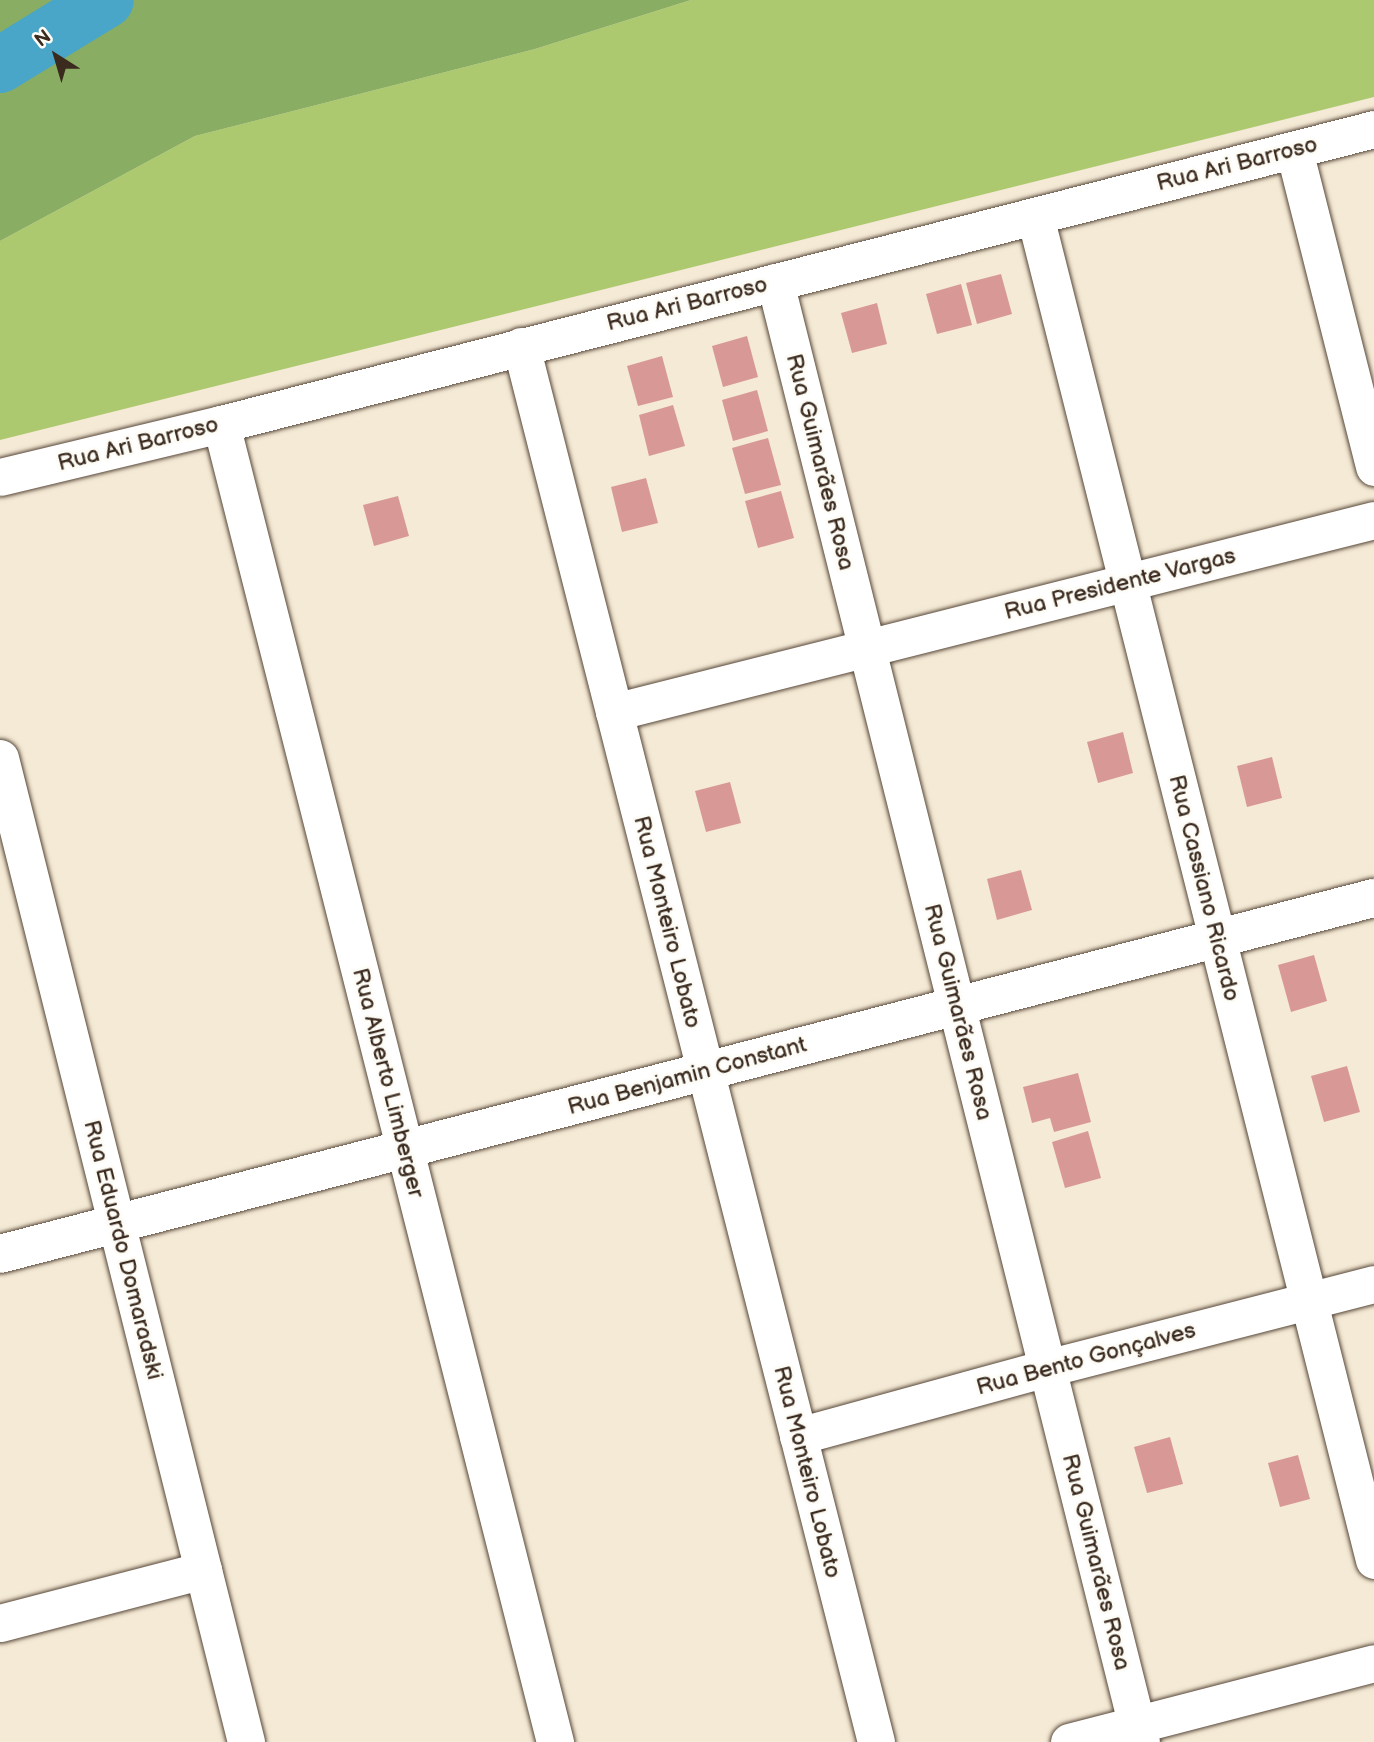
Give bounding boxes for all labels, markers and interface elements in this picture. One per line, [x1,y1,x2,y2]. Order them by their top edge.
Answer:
north arrow [21,21,91,91]
text: N [30,25,56,52]
street label: Rua Ari Barroso [1154,131,1320,197]
street label: Rua Ari Barroso [604,271,770,337]
street label: Rua Guimarães Rosa [780,351,860,573]
street label: Rua Ari Barroso [55,411,221,477]
street label: Rua Presidente Vargas [1001,542,1239,626]
street label: Rua Cassiano Ricardo [1163,772,1245,1004]
street label: Rua Monteiro Lobato [627,813,707,1031]
street label: Rua Guimarães Rosa [918,901,998,1123]
street label: Rua Alberto Limberger [346,965,430,1201]
street label: Rua Benjamin Constant [565,1031,809,1121]
street label: Rua Eduardo Domaradski [77,1117,169,1383]
street label: Rua Bento Gonçalves [973,1316,1199,1402]
street label: Rua Monteiro Lobato [767,1363,847,1581]
street label: Rua Guimarães Rosa [1056,1451,1136,1673]

